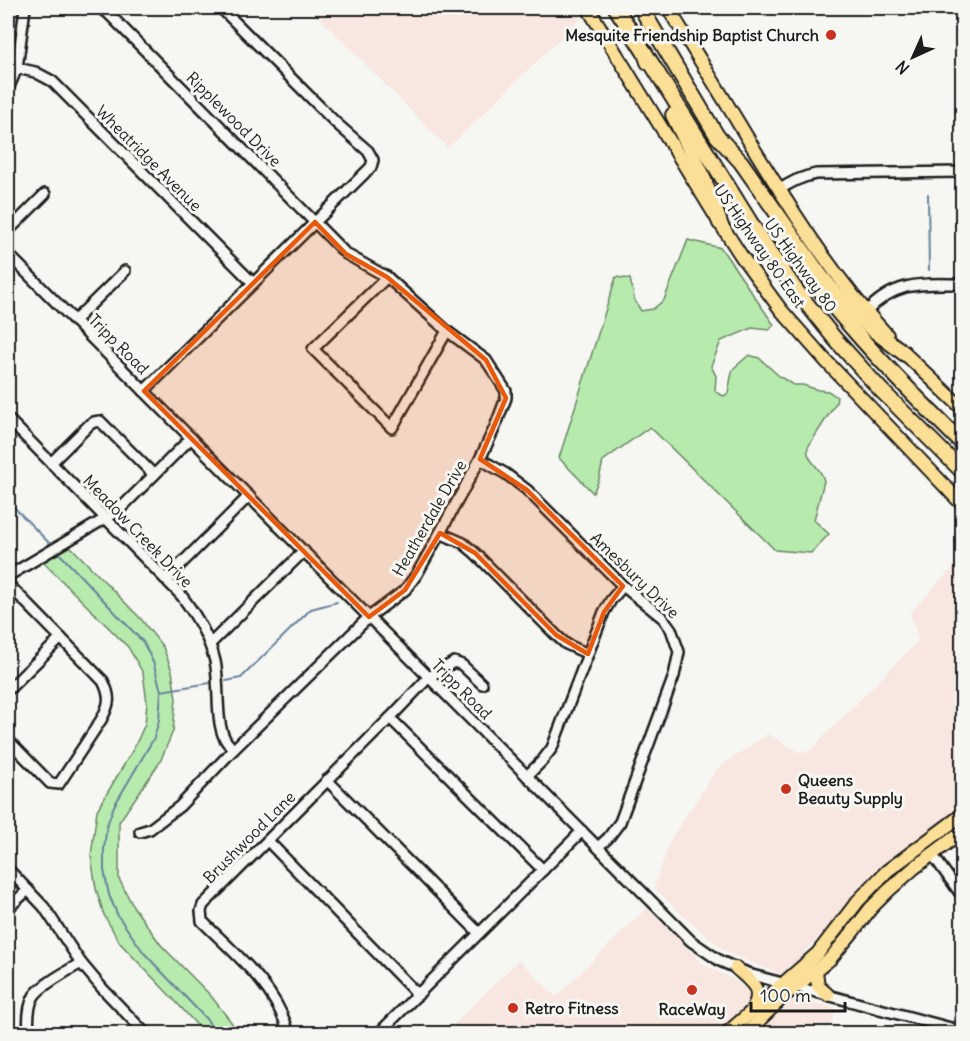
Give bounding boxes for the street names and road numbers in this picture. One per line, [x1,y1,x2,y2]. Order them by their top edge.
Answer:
street label: Ripplewood Drive [182,67,286,171]
street label: Wheatridge Avenue [92,101,206,215]
street label: US Highway 80 East [710,181,810,311]
street label: US Highway 80 [761,214,841,316]
street label: Tripp Road [85,310,153,378]
street label: Heatherdale Drive [388,456,470,580]
street label: Meadow Creek Drive [79,471,197,591]
street label: Amesbury Drive [586,528,684,622]
street label: Tripp Road [428,655,496,723]
street label: Brushwood Lane [199,787,299,887]

